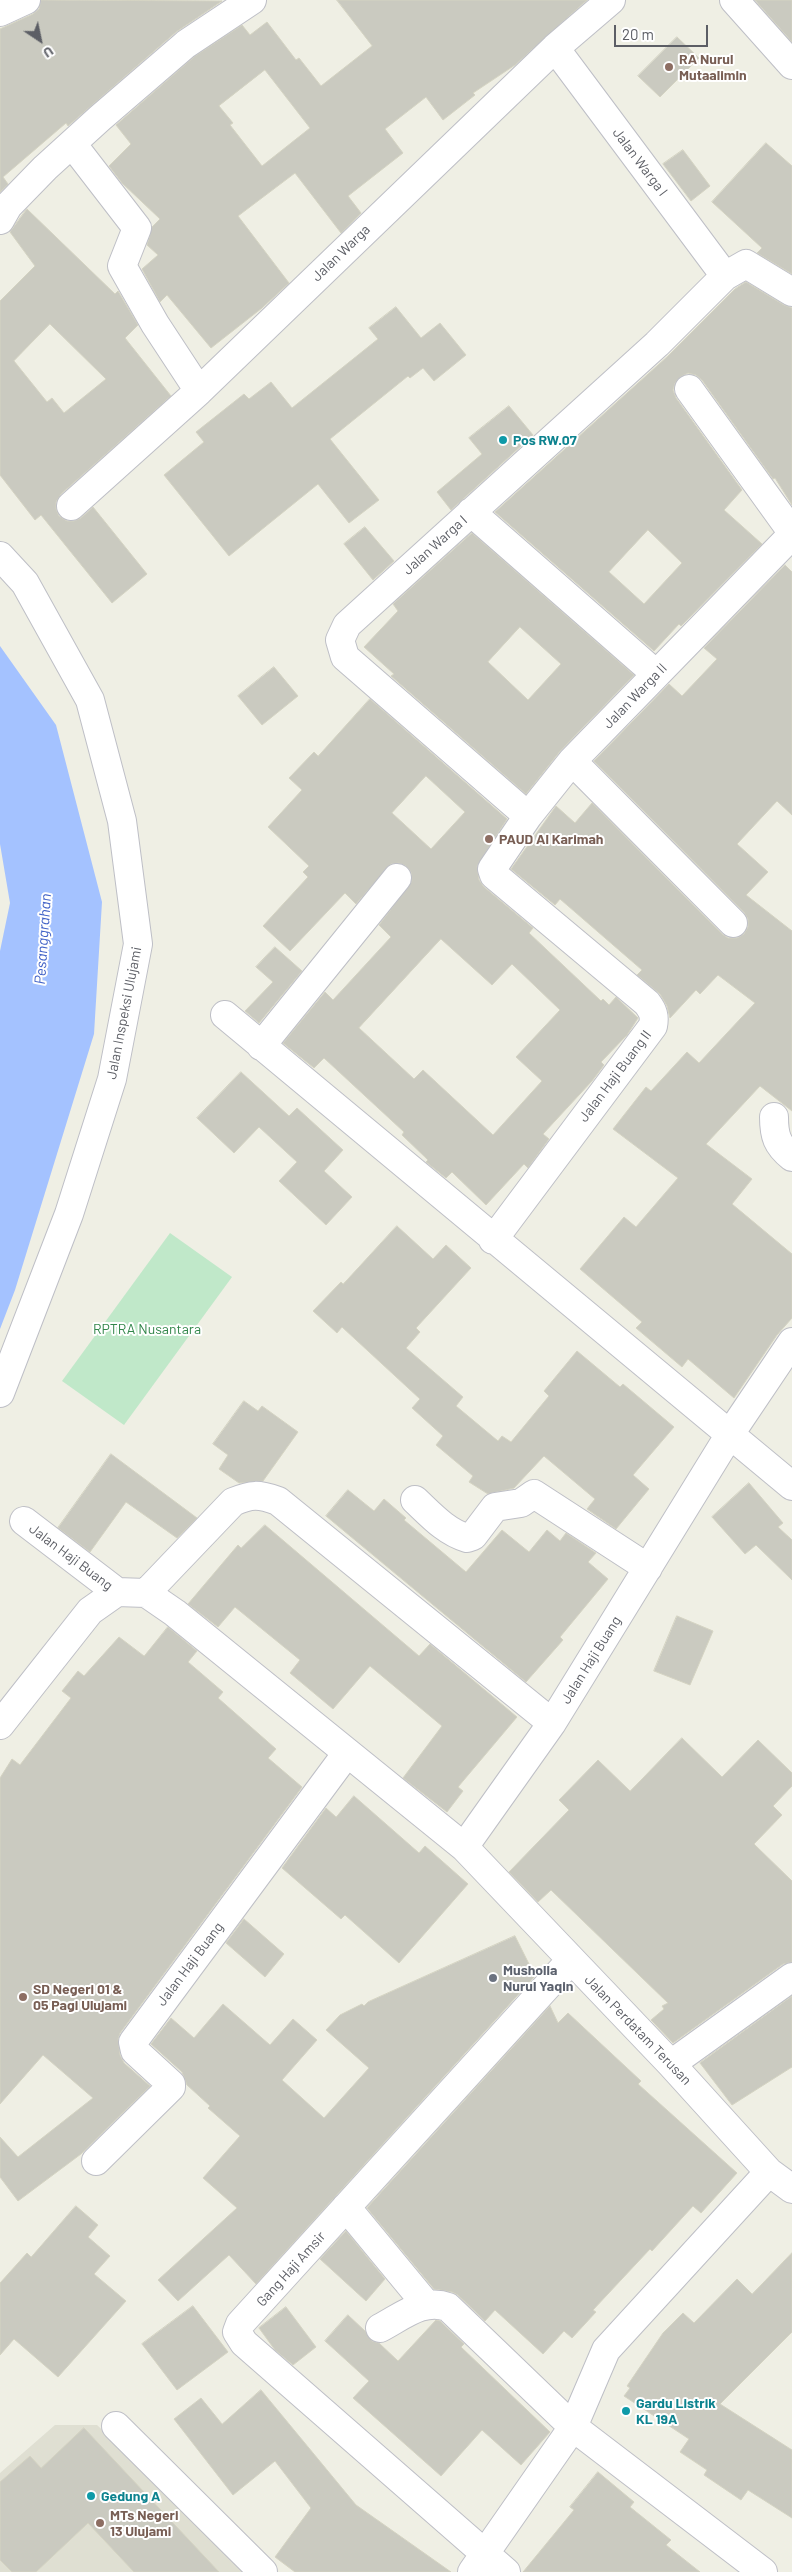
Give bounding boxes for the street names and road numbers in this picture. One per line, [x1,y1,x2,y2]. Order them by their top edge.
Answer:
street label: Jalan Warga I [609,125,671,199]
street label: Jalan Warga [308,221,374,285]
street label: Jalan Warga I [399,512,471,578]
street label: Jalan Warga II [600,660,670,732]
street label: Jalan Inspeksi Ulujami [103,945,145,1081]
street label: Jalan Haji Buang II [575,1027,655,1125]
street label: Jalan Haji Buang [26,1520,116,1594]
street label: Jalan Haji Buang [557,1613,625,1707]
street label: Jalan Haji Buang [153,1919,227,2009]
street label: Jalan Perdatam Terusan [581,1972,695,2088]
street label: Gang Haji Amsir [253,2228,329,2310]

